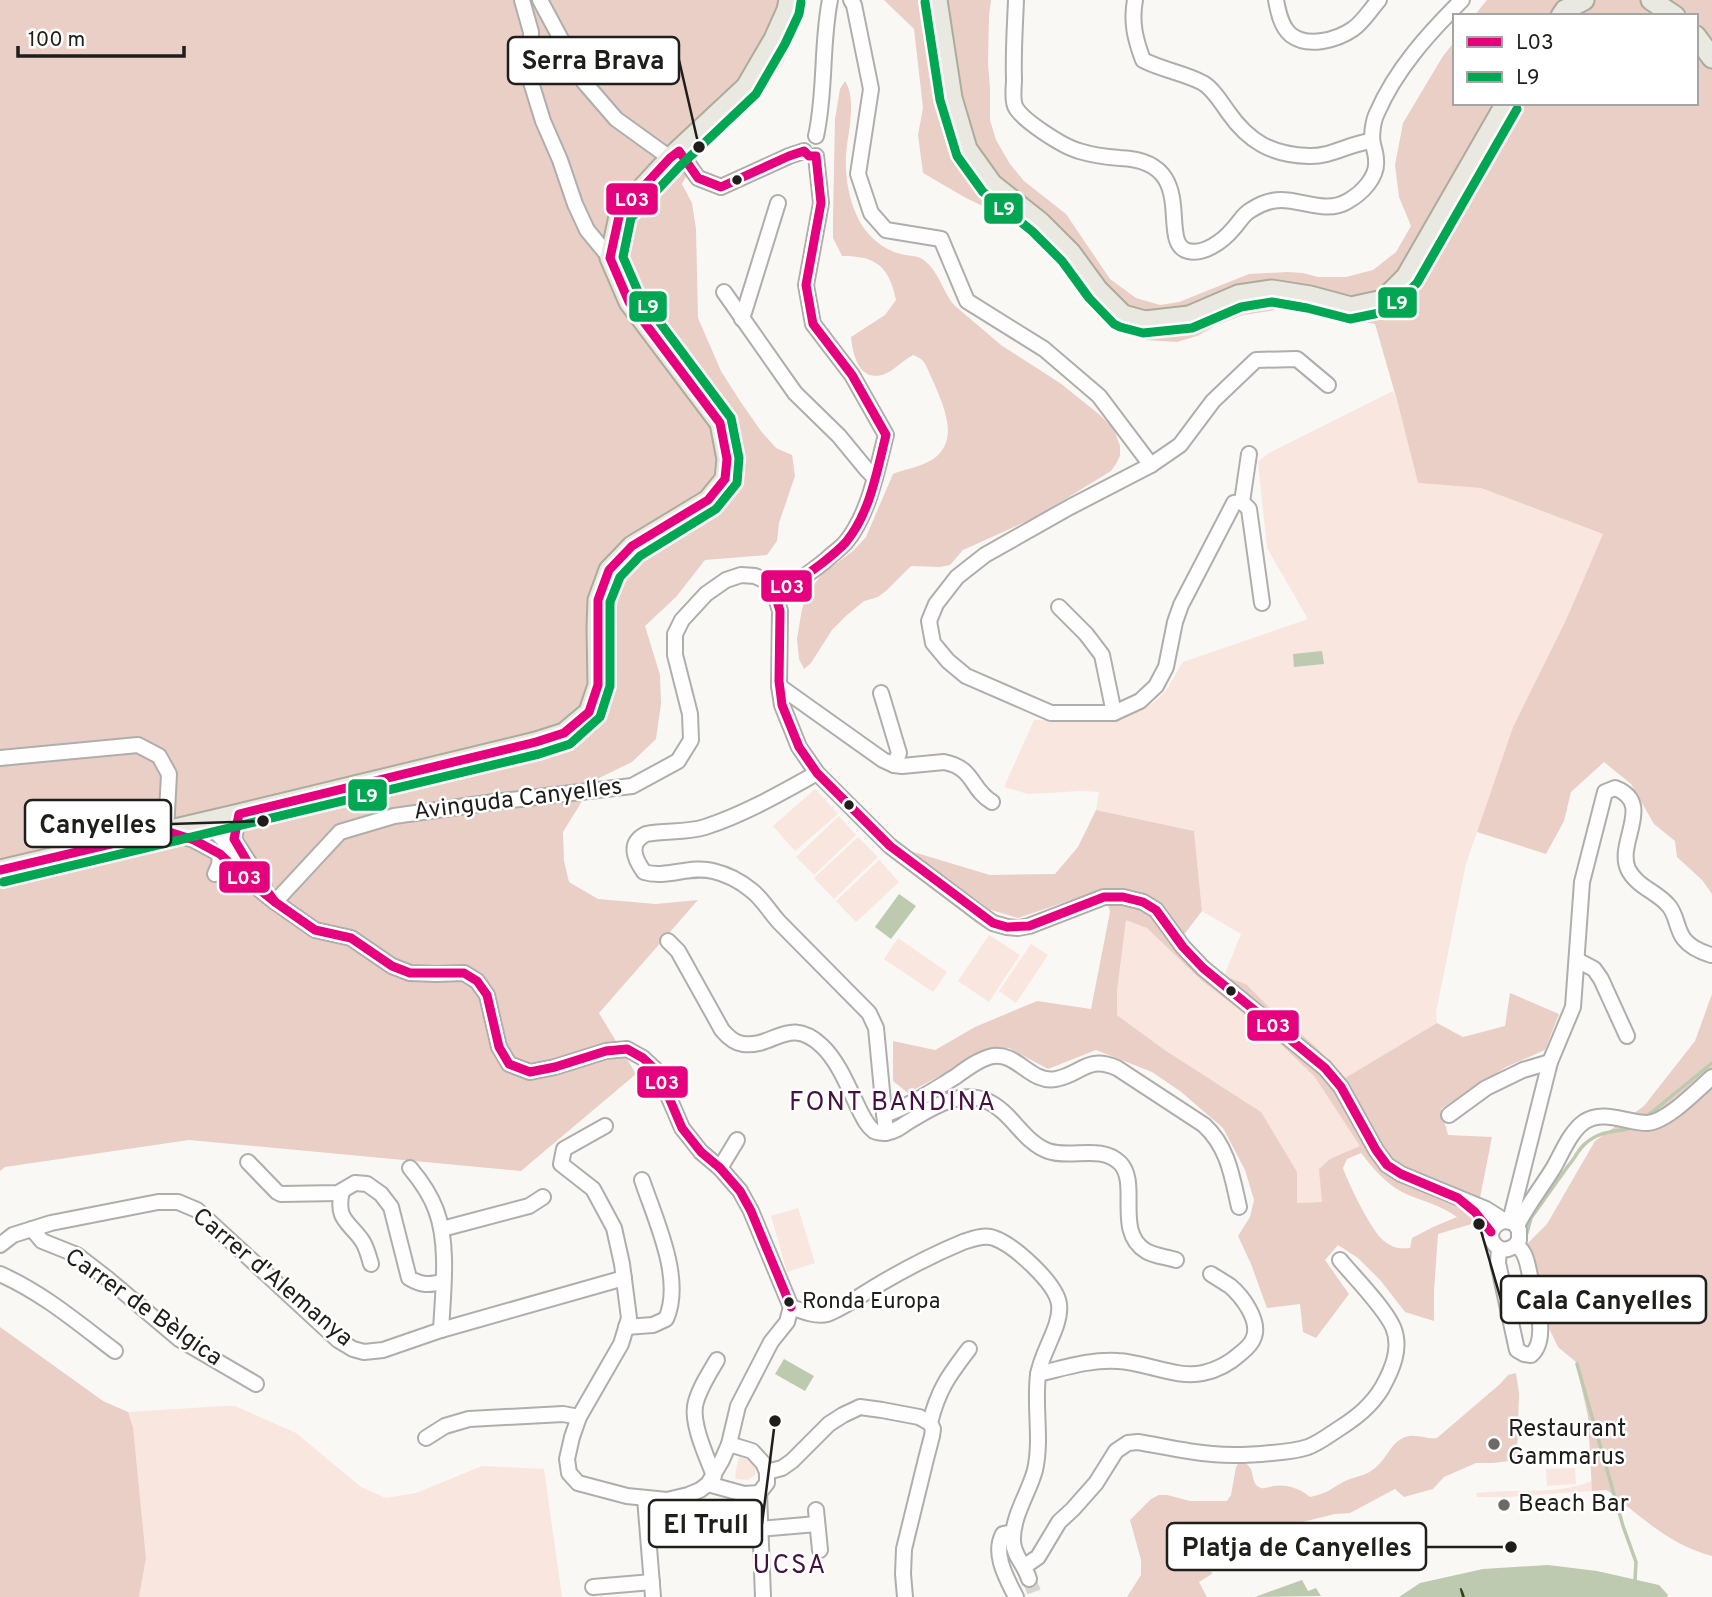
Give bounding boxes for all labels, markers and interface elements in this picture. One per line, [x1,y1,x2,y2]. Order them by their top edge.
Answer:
scale bar [18,14,184,58]
legend [1453,14,1698,105]
text: 100 m [28,27,85,54]
text: L03 [1516,30,1554,57]
callout: Serra Brava [508,37,679,84]
text: Serra Brava [521,46,665,79]
text: L9 [1516,65,1540,92]
unlabelled marker [730,173,744,187]
line badge: L03 [605,182,659,216]
text: L03 [615,189,649,213]
line badge: L9 [983,192,1024,225]
text: L9 [993,198,1015,222]
line badge: L9 [1377,286,1418,319]
line badge: L9 [628,290,668,323]
text: L9 [1386,292,1408,316]
text: L9 [637,296,659,320]
line badge: L03 [760,569,813,603]
text: L03 [770,576,804,600]
street label: Avinguda Canyelles [412,772,624,828]
line badge: L9 [347,778,388,812]
text: L9 [356,785,378,809]
unlabelled marker [842,798,856,812]
callout: Canyelles [25,800,171,847]
text: Canyelles [39,810,157,843]
line badge: L03 [218,860,271,894]
text: L03 [227,867,261,891]
unlabelled marker [1224,984,1238,998]
line badge: L03 [1246,1009,1300,1042]
text: L03 [1256,1015,1290,1039]
line badge: L03 [636,1065,689,1099]
text: L03 [645,1072,679,1096]
district label: FONT BANDINA [789,1087,997,1120]
street label: Carrer d'Alemanya [186,1202,358,1354]
street label: Carrer de Bèlgica [58,1243,228,1373]
callout: Cala Canyelles [1501,1276,1706,1323]
text: Cala Canyelles [1515,1286,1693,1319]
place label: Ronda Europa [802,1289,940,1316]
marker: Ronda Europa [782,1295,796,1309]
place label: Restaurant Gammarus [1508,1415,1626,1473]
marker: Restaurant Gammarus [1486,1436,1502,1452]
place label: Beach Bar [1518,1490,1629,1520]
marker: Beach Bar [1496,1497,1512,1513]
callout: El Trull [649,1500,762,1547]
text: El Trull [663,1510,749,1543]
callout: Platja de Canyelles [1167,1523,1426,1570]
text: Platja de Canyelles [1182,1533,1412,1566]
district label: UCSA [752,1550,828,1583]

